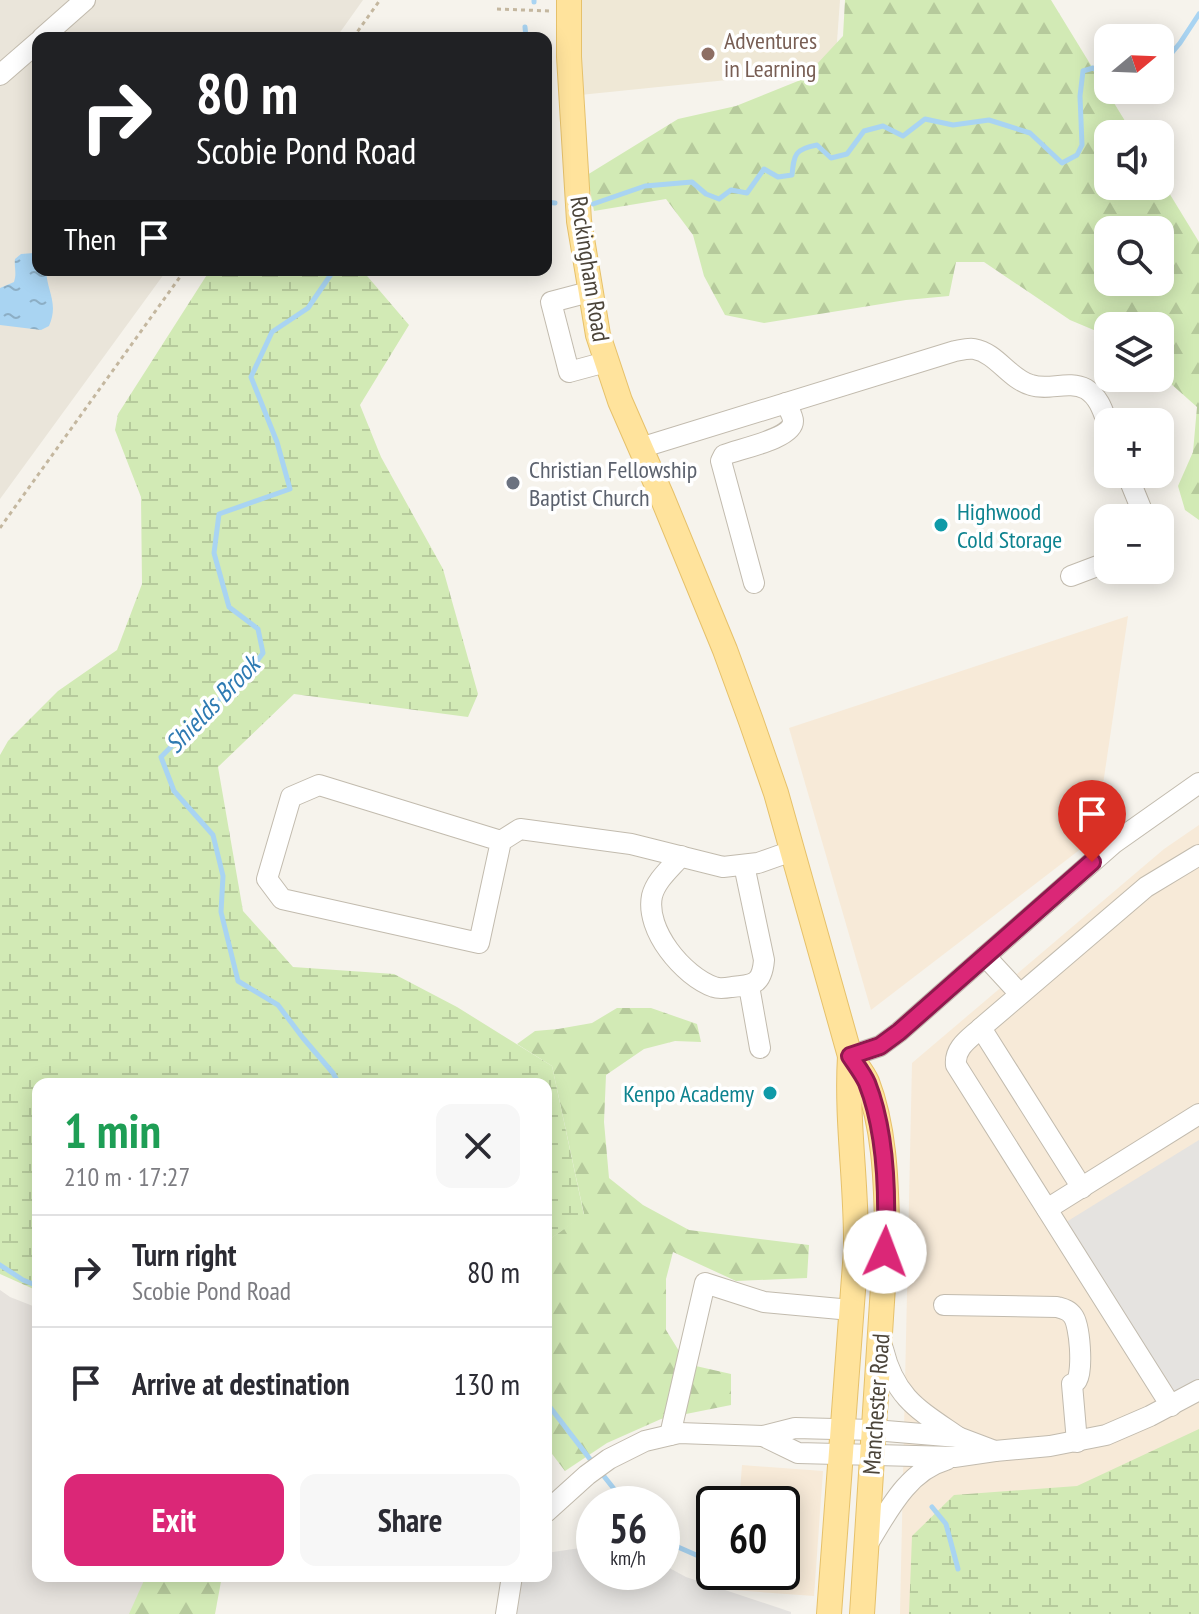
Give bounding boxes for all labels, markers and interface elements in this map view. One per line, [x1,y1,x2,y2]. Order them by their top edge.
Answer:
north arrow [1094,24,1174,104]
map controls [1094,24,1174,584]
place label: Adventures in Learning [724,25,817,84]
marker: Adventures in Learning [699,45,717,63]
text: 80 m [196,57,298,129]
icon: right [64,64,168,168]
button: sound [1094,120,1174,200]
text: Scobie Pond Road [196,127,416,174]
street label: Rockingham Road [563,194,617,344]
icon: arrive [132,216,176,260]
button: search [1094,216,1174,296]
text: Then [64,219,116,258]
button: layers [1094,312,1174,392]
button: + [1094,408,1174,488]
place label: Christian Fellowship Baptist Church [529,454,697,513]
marker: Christian Fellowship Baptist Church [504,474,522,492]
place label: Highwood Cold Storage [957,496,1062,555]
button: − [1094,504,1174,584]
marker: Highwood Cold Storage [932,516,950,534]
water label: Shields Brook [158,646,268,760]
pin [1058,780,1126,862]
icon: arrive [1070,792,1114,836]
place label: Kenpo Academy [623,1078,754,1109]
marker: Kenpo Academy [761,1084,779,1102]
text: 1 min [64,1099,161,1161]
button: close [436,1104,520,1188]
text: 210 m · 17:27 [64,1160,190,1193]
position arrow [843,1210,927,1294]
text: Turn right [132,1235,236,1274]
icon: right [64,1249,108,1293]
text: 80 m [467,1252,520,1291]
text: Scobie Pond Road [132,1274,291,1307]
street label: Manchester Road [856,1332,896,1476]
icon: arrive [64,1361,108,1405]
text: Arrive at destination [132,1364,350,1403]
text: 130 m [454,1364,520,1403]
button: Exit [64,1474,284,1566]
button: Share [300,1474,520,1566]
speed limit sign: 60 [696,1486,800,1590]
text: 56 [609,1502,647,1554]
text: km/h [610,1545,646,1571]

